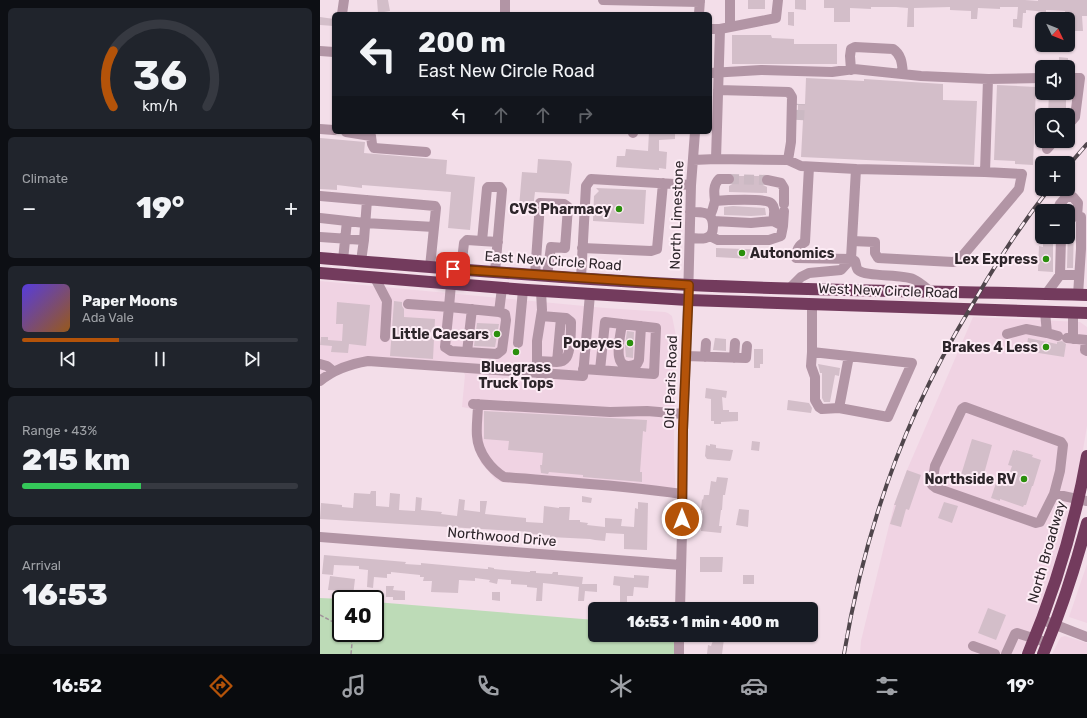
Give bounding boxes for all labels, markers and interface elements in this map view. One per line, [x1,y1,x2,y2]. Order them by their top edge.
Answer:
north arrow [1035,12,1075,52]
map controls [1035,12,1075,244]
text: 200 m [418,26,506,59]
icon: left [352,28,404,80]
text: 36 [133,50,187,99]
text: East New Circle Road [418,60,595,82]
button: sound [1035,60,1075,100]
text: km/h [142,97,178,114]
icon: left [448,104,470,126]
icon: ahead [490,104,512,126]
icon: ahead [532,104,554,126]
icon: right [574,104,596,126]
button: search [1035,108,1075,148]
button: + [1035,156,1075,196]
street label: North Limestone [667,160,687,270]
text: Climate [22,171,68,186]
text: 19° [136,190,184,226]
text: − [22,195,36,222]
text: + [284,195,298,222]
place label: CVS Pharmacy [509,201,612,218]
marker: CVS Pharmacy [614,204,624,214]
button: − [1035,204,1075,244]
place label: Autonomics [750,245,835,262]
street label: East New Circle Road [484,248,622,274]
marker: Autonomics [737,248,747,258]
place label: Lex Express [954,251,1038,268]
pin [436,252,470,286]
marker: Lex Express [1041,254,1051,264]
icon: arrive [442,258,464,280]
street label: West New Circle Road [818,280,958,302]
text: Paper Moons [82,292,178,310]
text: Ada Vale [82,310,134,325]
place label: Little Caesars [392,326,489,343]
marker: Little Caesars [492,329,502,339]
place label: Popeyes [563,335,622,352]
street label: Old Paris Road [661,335,681,429]
marker: Popeyes [625,338,635,348]
place label: Brakes 4 Less [942,339,1038,356]
marker: Brakes 4 Less [1041,342,1051,352]
marker: Bluegrass Truck Tops [511,347,521,357]
icon: previous [57,348,79,370]
icon: pause [149,348,171,370]
icon: next [241,348,263,370]
place label: Bluegrass Truck Tops [478,359,554,392]
text: Range · 43% [22,423,97,438]
text: 215 km [22,442,130,478]
place label: Northside RV [924,471,1016,488]
marker: Northside RV [1019,474,1029,484]
position arrow [661,498,703,540]
street label: North Broadway [1024,499,1070,605]
street label: Northwood Drive [447,524,557,550]
text: Arrival [22,558,61,573]
text: 16:53 [22,577,108,613]
speed limit sign: 40 [332,590,384,642]
text: 16:53 · 1 min · 400 m [627,613,779,631]
icon: directions [207,672,235,700]
icon: music [340,672,368,700]
icon: phone [474,672,502,700]
icon: climate [607,672,635,700]
icon: car [740,672,768,700]
icon: filters [873,672,901,700]
text: 16:52 [53,675,102,697]
text: 19° [1006,675,1034,697]

